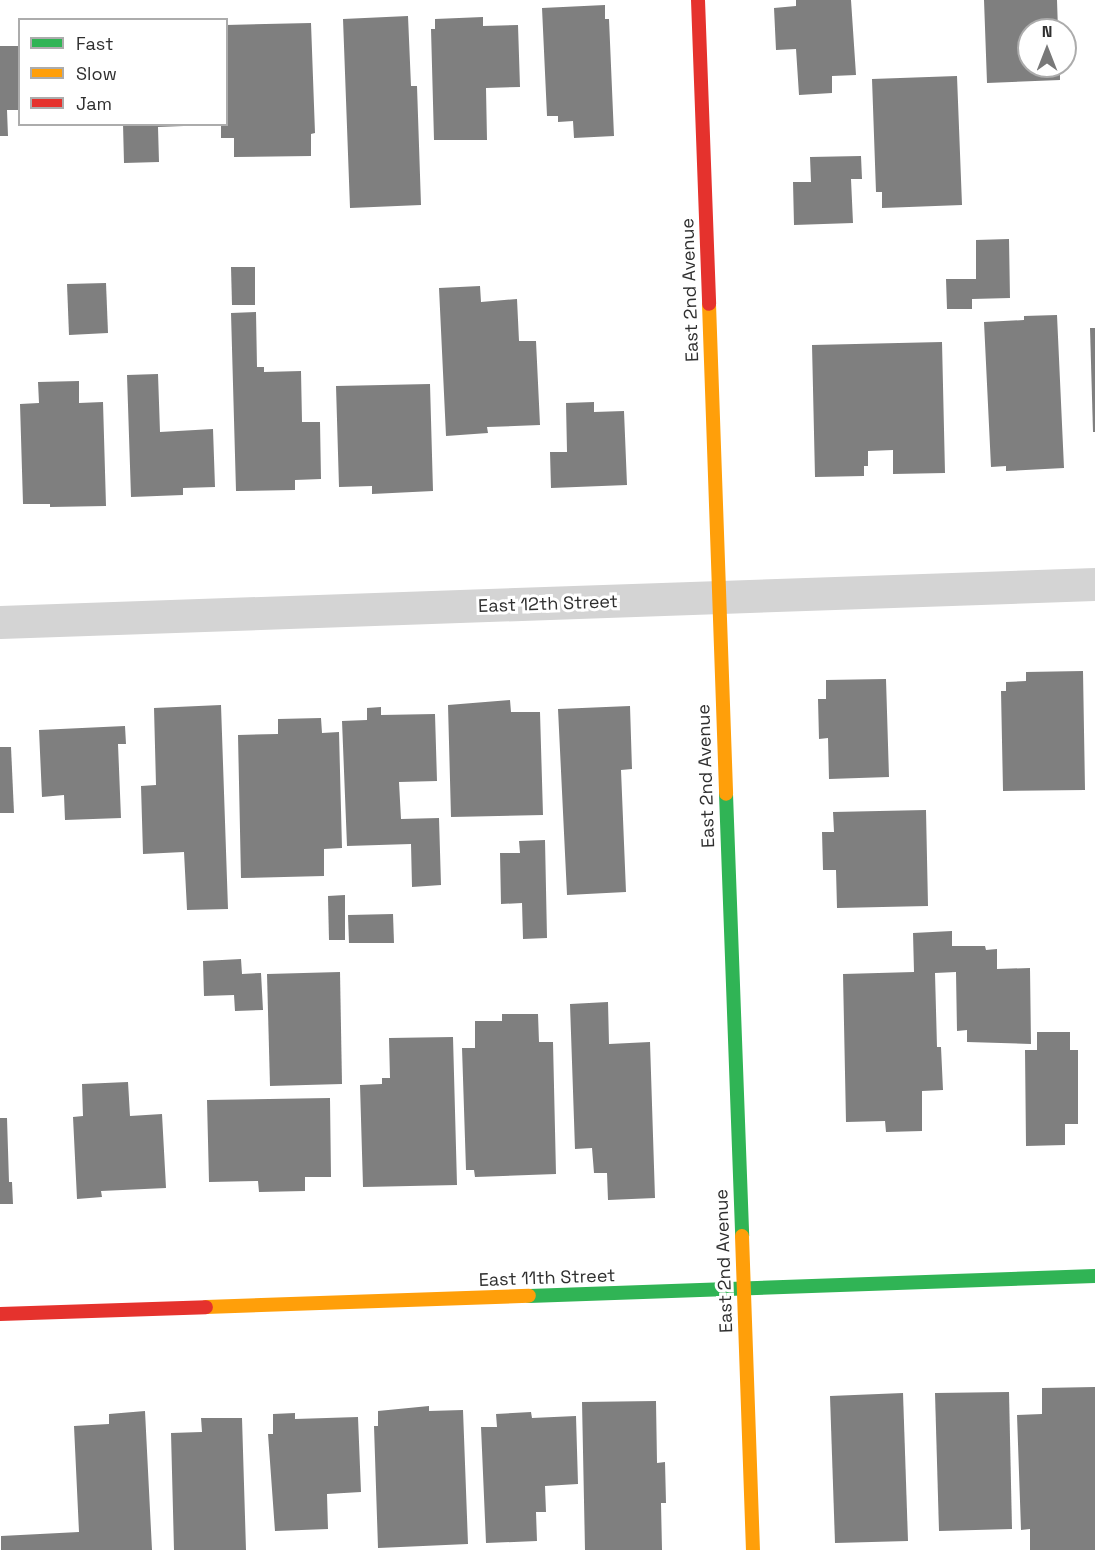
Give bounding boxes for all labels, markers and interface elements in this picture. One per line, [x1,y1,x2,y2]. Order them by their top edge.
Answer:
legend [18,18,228,126]
north arrow [1017,18,1077,78]
text: N [1042,21,1052,42]
text: Fast [76,32,113,55]
text: Slow [76,62,117,85]
text: Jam [76,92,112,115]
street label: East 2nd Avenue [677,218,703,362]
street label: East 12th Street [478,591,618,617]
street label: East 2nd Avenue [693,704,719,848]
street label: East 2nd Avenue [711,1189,737,1333]
street label: East 11th Street [478,1265,616,1291]

